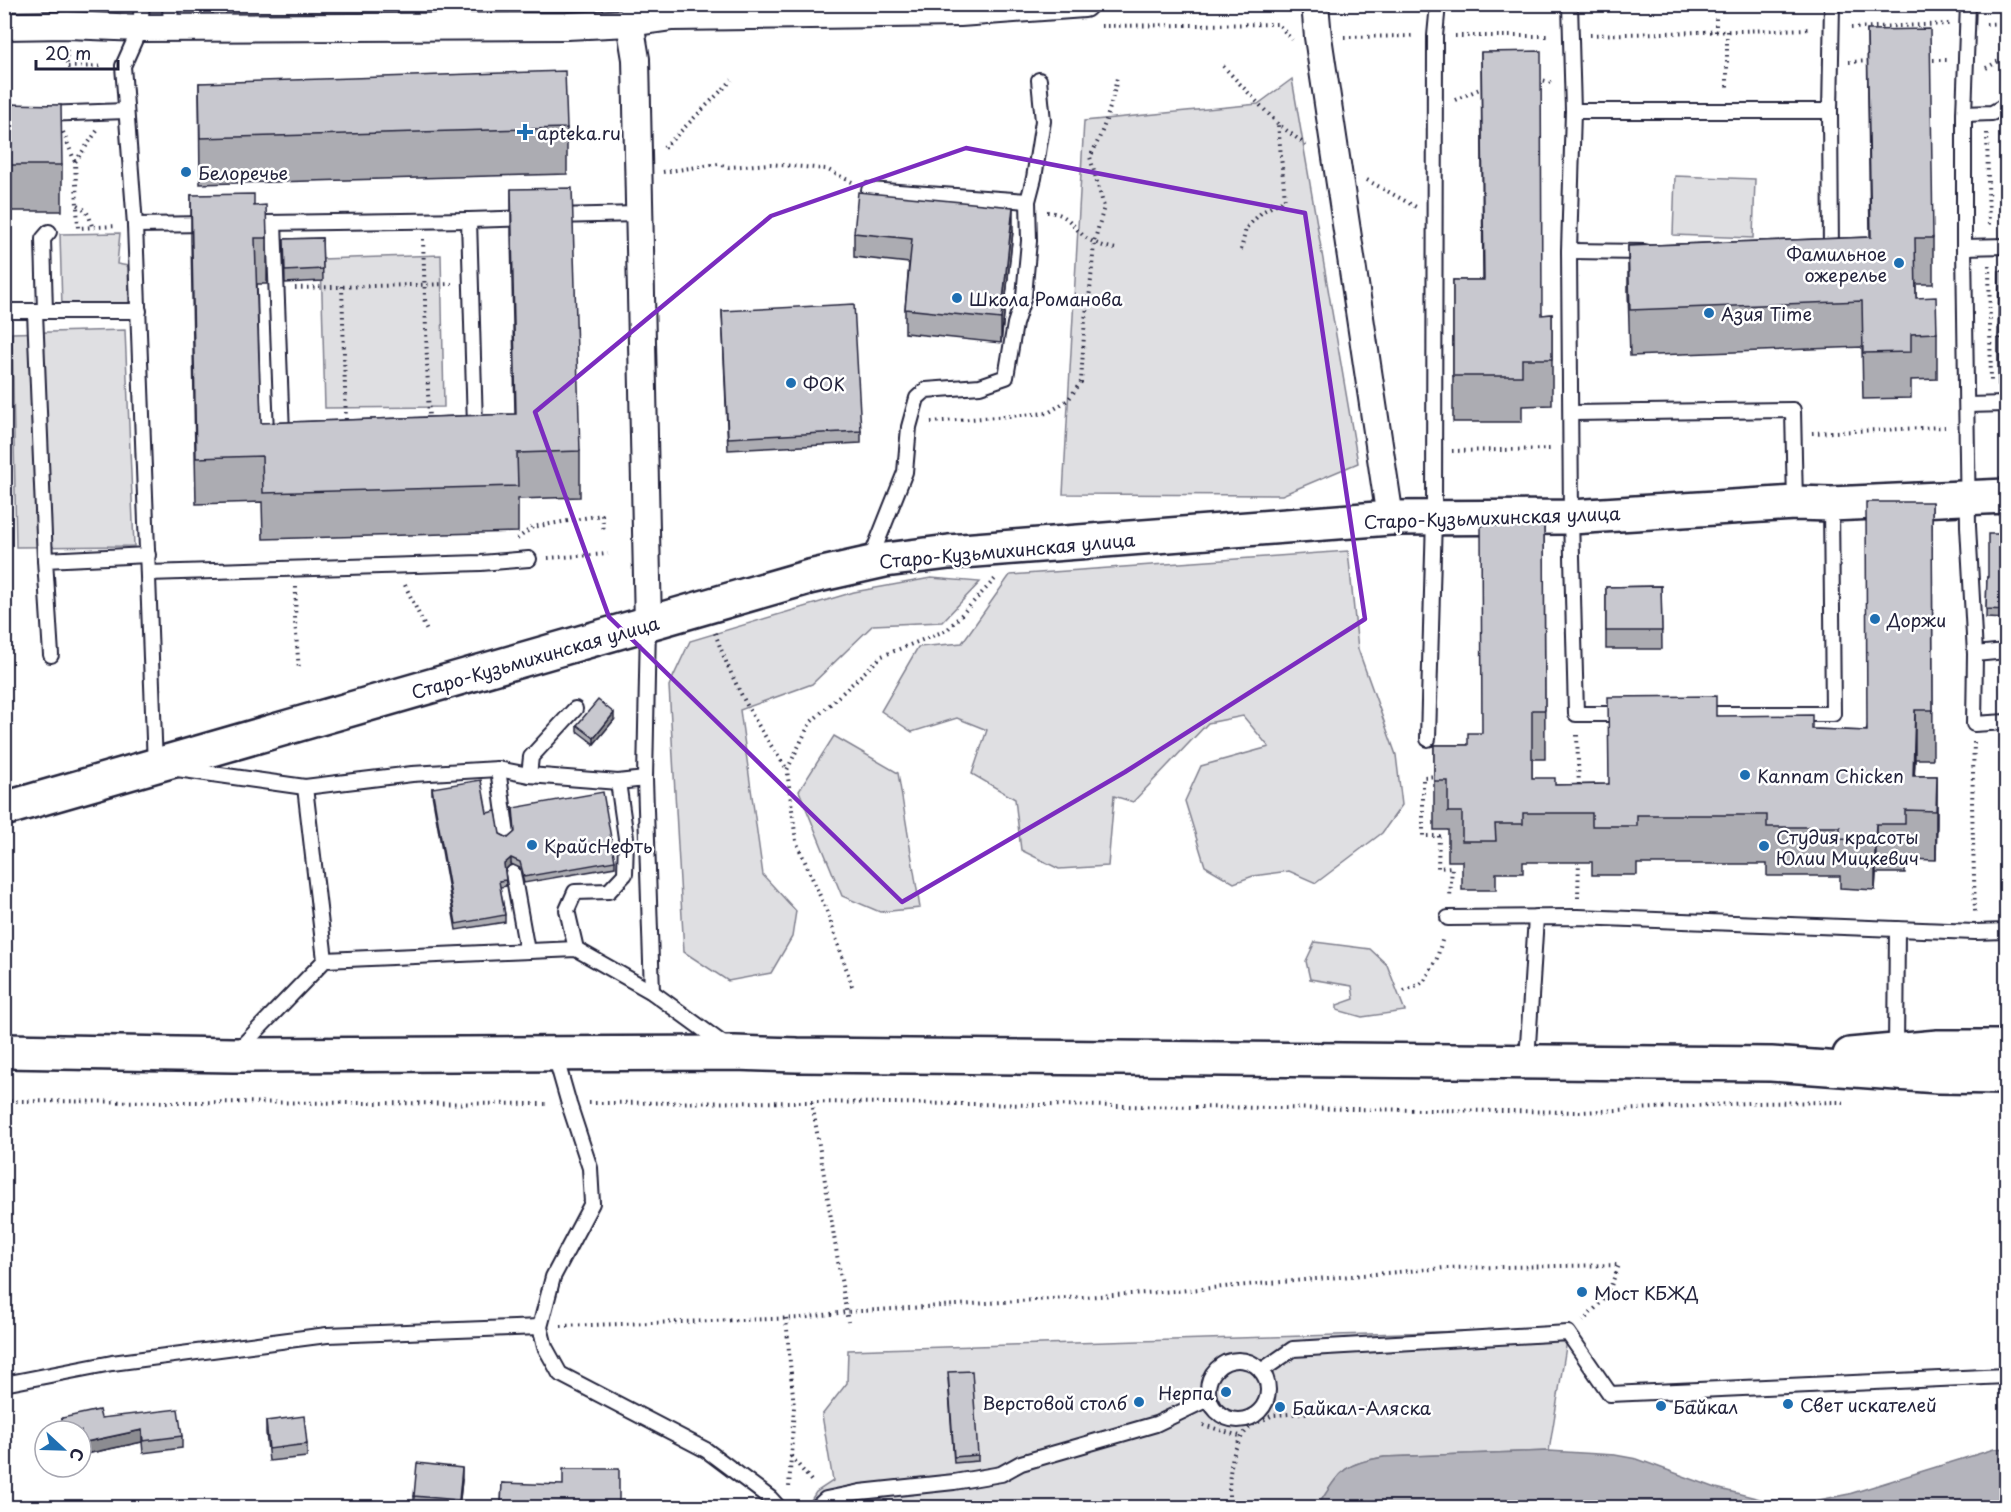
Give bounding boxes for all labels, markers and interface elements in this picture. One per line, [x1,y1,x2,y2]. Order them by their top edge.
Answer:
scale bar [36,33,118,71]
text: 20 m [45,39,91,66]
place label: apteka.ru [537,119,621,146]
marker: apteka.ru [518,125,532,139]
place label: Белоречье [198,159,288,186]
marker: Белоречье [179,165,193,179]
place label: Фамильное ожерелье [1787,240,1887,288]
marker: Фамильное ожерелье [1892,256,1906,270]
place label: Школа Романова [969,285,1123,312]
marker: Школа Романова [950,291,964,305]
place label: Азия Time [1721,300,1812,327]
marker: Азия Time [1702,306,1716,320]
place label: ФОК [803,370,845,397]
marker: ФОК [784,376,798,390]
street label: Старо-Кузьмихинская улица [1363,499,1621,535]
street label: Старо-Кузьмихинская улица [878,525,1137,575]
place label: Доржи [1886,606,1946,633]
street label: Старо-Кузьмихинская улица [408,608,663,705]
marker: Доржи [1868,612,1882,626]
place label: Kannam Chicken [1757,762,1904,789]
marker: Kannam Chicken [1738,768,1752,782]
place label: Студия красоты Юлии Мицкевич [1776,823,1919,871]
place label: КрайсНефть [544,832,653,859]
marker: КрайсНефть [525,838,539,852]
marker: Студия красоты Юлии Мицкевич [1757,839,1771,853]
place label: Мост КБЖД [1594,1279,1699,1306]
marker: Мост КБЖД [1575,1285,1589,1299]
place label: Нерпа [1158,1379,1214,1406]
marker: Нерпа [1219,1385,1233,1399]
place label: Верстовой столб [982,1389,1128,1416]
place label: Свет искателей [1800,1391,1937,1418]
place label: Байкал [1673,1393,1738,1420]
place label: Байкал-Аляска [1292,1394,1432,1421]
marker: Верстовой столб [1132,1395,1146,1409]
marker: Свет искателей [1781,1397,1795,1411]
marker: Байкал [1654,1399,1668,1413]
marker: Байкал-Аляска [1273,1400,1287,1414]
north arrow [33,1419,93,1479]
text: С [64,1445,91,1465]

